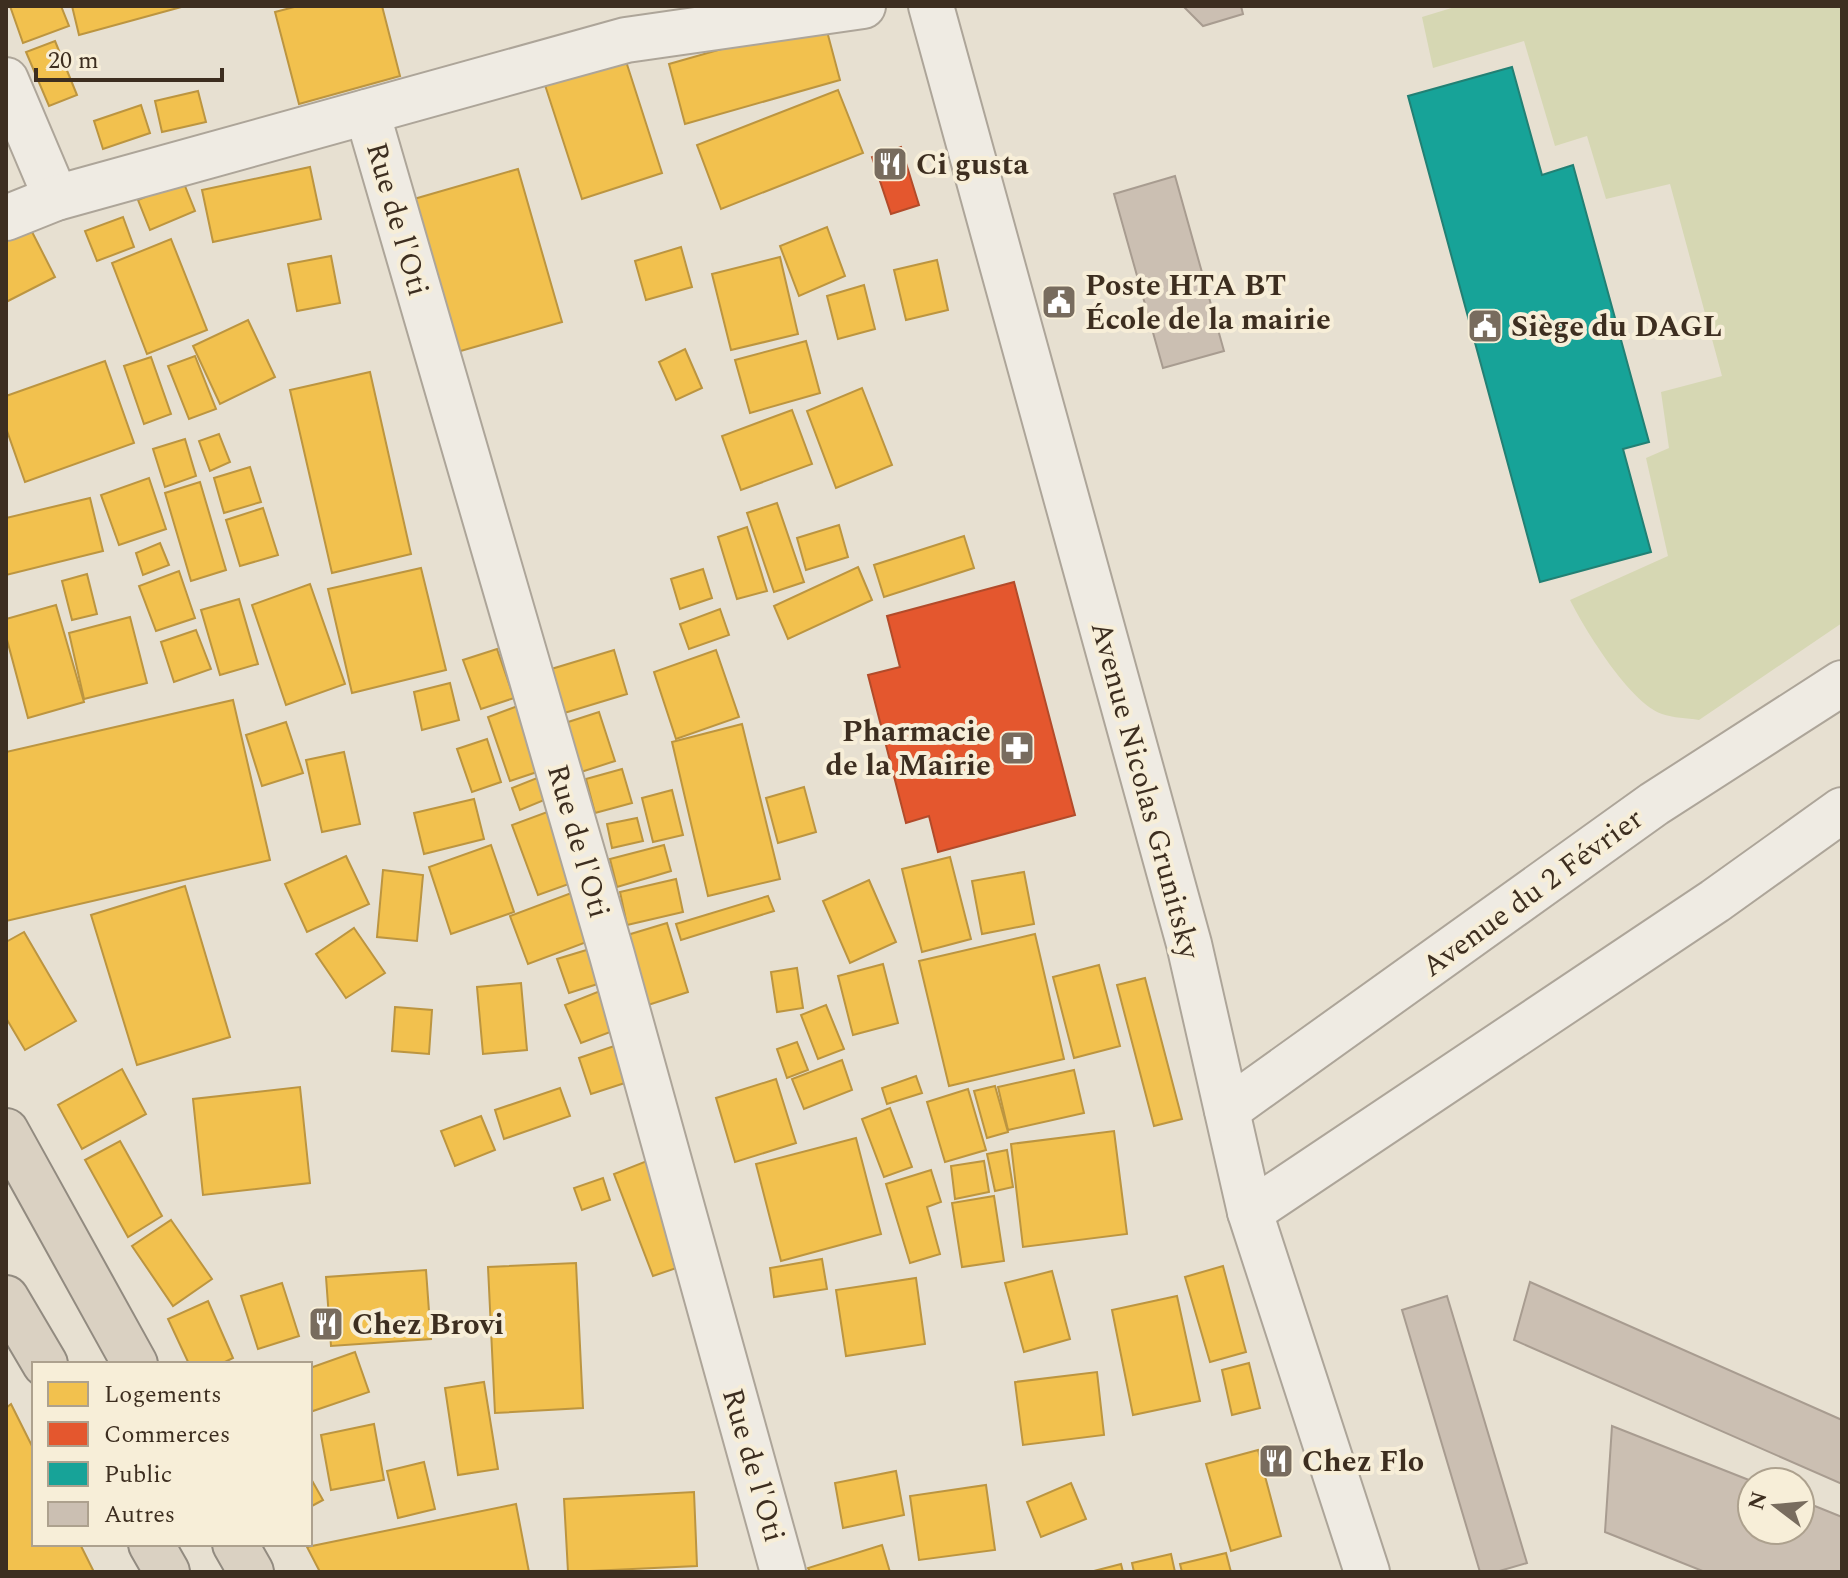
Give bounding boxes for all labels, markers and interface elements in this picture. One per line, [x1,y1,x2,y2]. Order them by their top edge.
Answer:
scale bar [36,32,222,82]
text: 20 m [48,43,99,79]
street label: Rue de l'Oti [353,137,441,302]
place label: Ci gusta [916,142,1029,188]
restaurant icon: Ci gusta [871,145,909,183]
place label: Poste HTA BT École de la mairie [1085,263,1331,343]
public building icon: Poste HTA BT École de la mairie [1040,283,1078,321]
place label: Siège du DAGL [1511,304,1722,350]
public building icon: Siège du DAGL [1466,307,1504,345]
street label: Avenue Nicolas Grunitsky [1078,616,1213,966]
place label: Pharmacie de la Mairie [825,709,991,789]
pharmacy icon: Pharmacie de la Mairie [998,729,1036,767]
street label: Rue de l'Oti [534,759,622,924]
street label: Avenue du 2 Février [1412,796,1653,989]
place label: Chez Brovi [352,1302,504,1348]
restaurant icon: Chez Brovi [307,1305,345,1343]
legend [32,1362,312,1546]
text: Logements [104,1377,222,1413]
street label: Rue de l'Oti [709,1383,797,1548]
text: Commerces [104,1417,230,1453]
place label: Chez Flo [1302,1439,1424,1485]
restaurant icon: Chez Flo [1257,1442,1295,1480]
text: Public [104,1457,172,1493]
north arrow [1736,1466,1816,1546]
text: N [1740,1488,1777,1514]
text: Autres [104,1497,175,1533]

